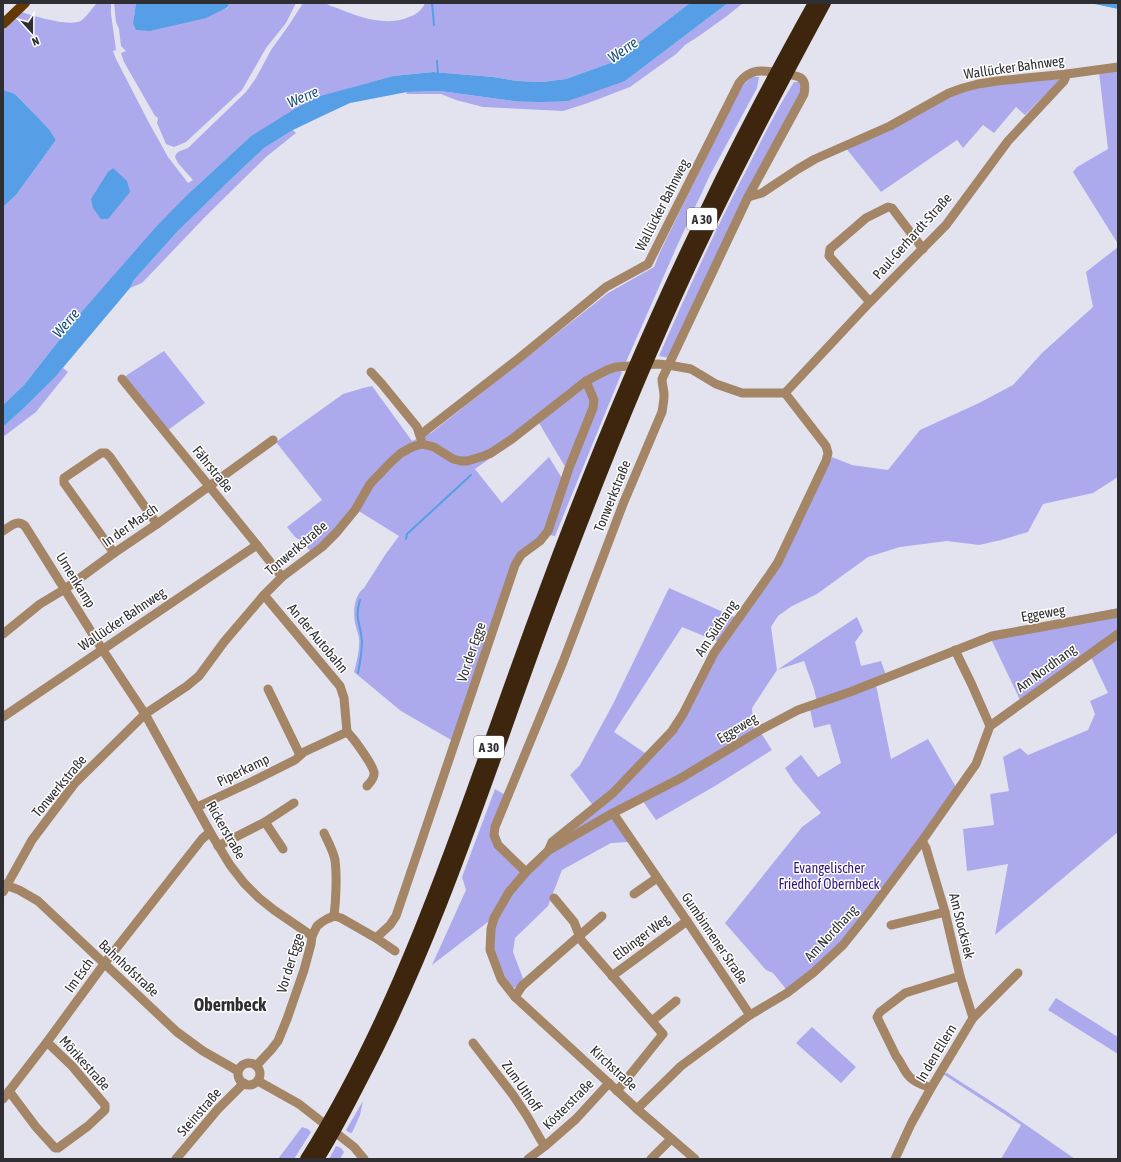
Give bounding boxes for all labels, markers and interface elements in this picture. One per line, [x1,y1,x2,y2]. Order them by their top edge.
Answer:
north arrow [12,12,52,52]
water label: Werre [605,33,641,66]
text: N [30,35,41,48]
street label: Wallücker Bahnweg [963,52,1065,82]
water label: Werre [285,82,321,111]
street label: Wallücker Bahnweg [632,156,692,254]
street label: Paul-Gerhardt-Straße [869,190,955,282]
road number: A 30 [687,208,717,230]
water label: Werre [49,305,83,341]
street label: Fährstraße [189,443,237,495]
street label: Tonwerkstraße [590,458,634,534]
street label: In der Masch [99,500,161,550]
street label: Tonwerkstraße [262,518,330,578]
street label: Urnenkamp [53,550,99,611]
street label: Wallücker Bahnweg [76,584,168,654]
street label: Am Südhang [691,597,741,659]
street label: An der Autobahn [284,600,352,676]
street label: Eggeweg [1020,601,1066,625]
street label: Vor der Egge [453,620,489,684]
street label: Am Nordhang [1013,641,1079,695]
street label: Eggeweg [714,710,760,746]
road number: A 30 [474,736,504,758]
street label: Piperkamp [214,750,272,790]
street label: Tonwerkstraße [29,752,89,820]
street label: Rickerstraße [203,798,249,862]
park label: Evangelischer Friedhof Obernbeck [778,860,880,892]
street label: Gumbinnener Straße [679,889,751,987]
street label: Am Stocksiek [946,891,978,961]
street label: Am Nordhang [801,902,861,964]
street label: Elbinger Weg [610,911,672,963]
street label: Vor der Egge [273,931,307,995]
street label: Bahnhofstraße [96,936,162,1000]
street label: Im Esch [61,955,97,995]
district label: Obernbeck [194,994,267,1015]
street label: In den Ellern [913,1021,959,1085]
street label: Mörikestraße [56,1032,114,1094]
street label: Kirchstraße [587,1042,641,1094]
street label: Zum Uthoff [499,1058,546,1115]
street label: Kösterstraße [539,1075,597,1133]
street label: Steinstraße [174,1085,224,1139]

